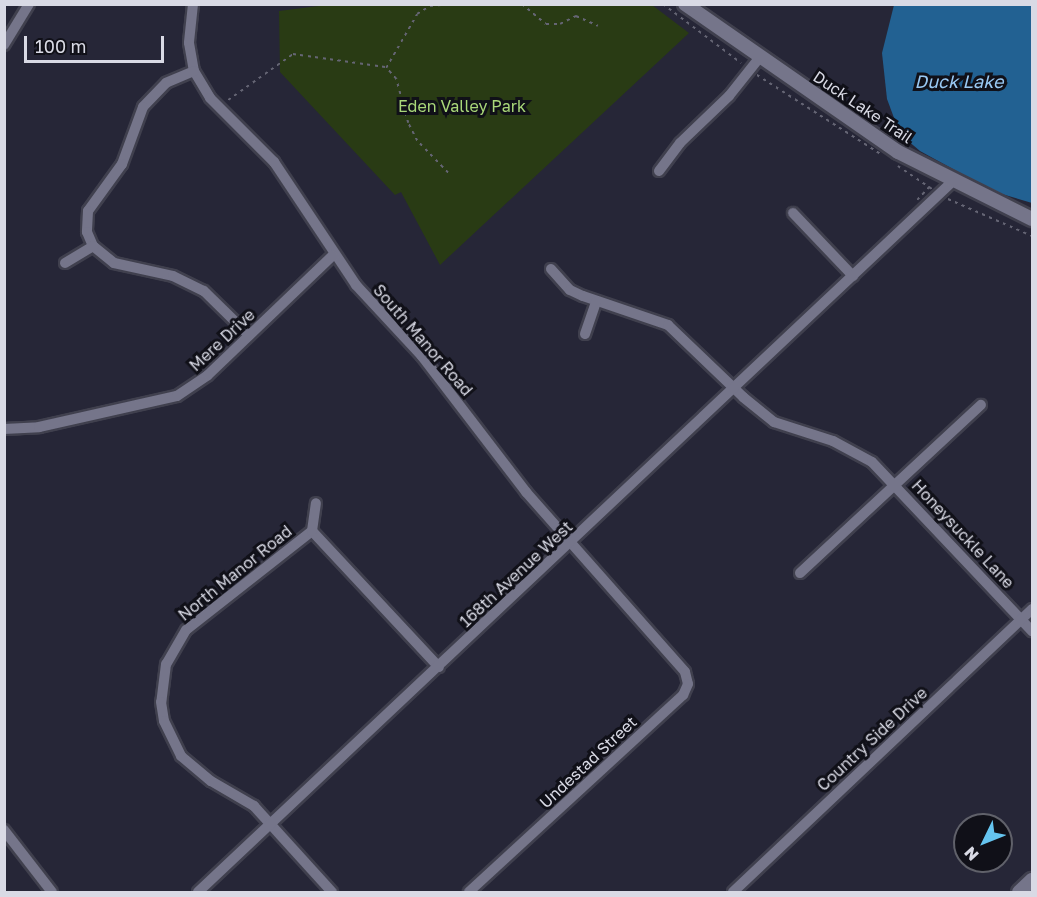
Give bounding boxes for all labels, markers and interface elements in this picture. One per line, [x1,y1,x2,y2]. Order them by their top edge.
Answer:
scale bar [27,24,166,62]
text: 100 m [35,35,86,57]
street label: Duck Lake Trail [810,67,916,147]
water label: Duck Lake [915,70,1003,92]
park label: Eden Valley Park [398,96,526,116]
street label: South Manor Road [369,280,477,400]
street label: Mere Drive [185,305,259,375]
street label: Honeysuckle Lane [908,476,1018,592]
street label: 168th Avenue West [456,517,576,631]
street label: North Manor Road [174,521,296,625]
street label: Country Side Drive [813,683,931,795]
street label: Undestad Street [535,712,641,812]
north arrow [953,813,1013,873]
text: N [960,843,983,865]

